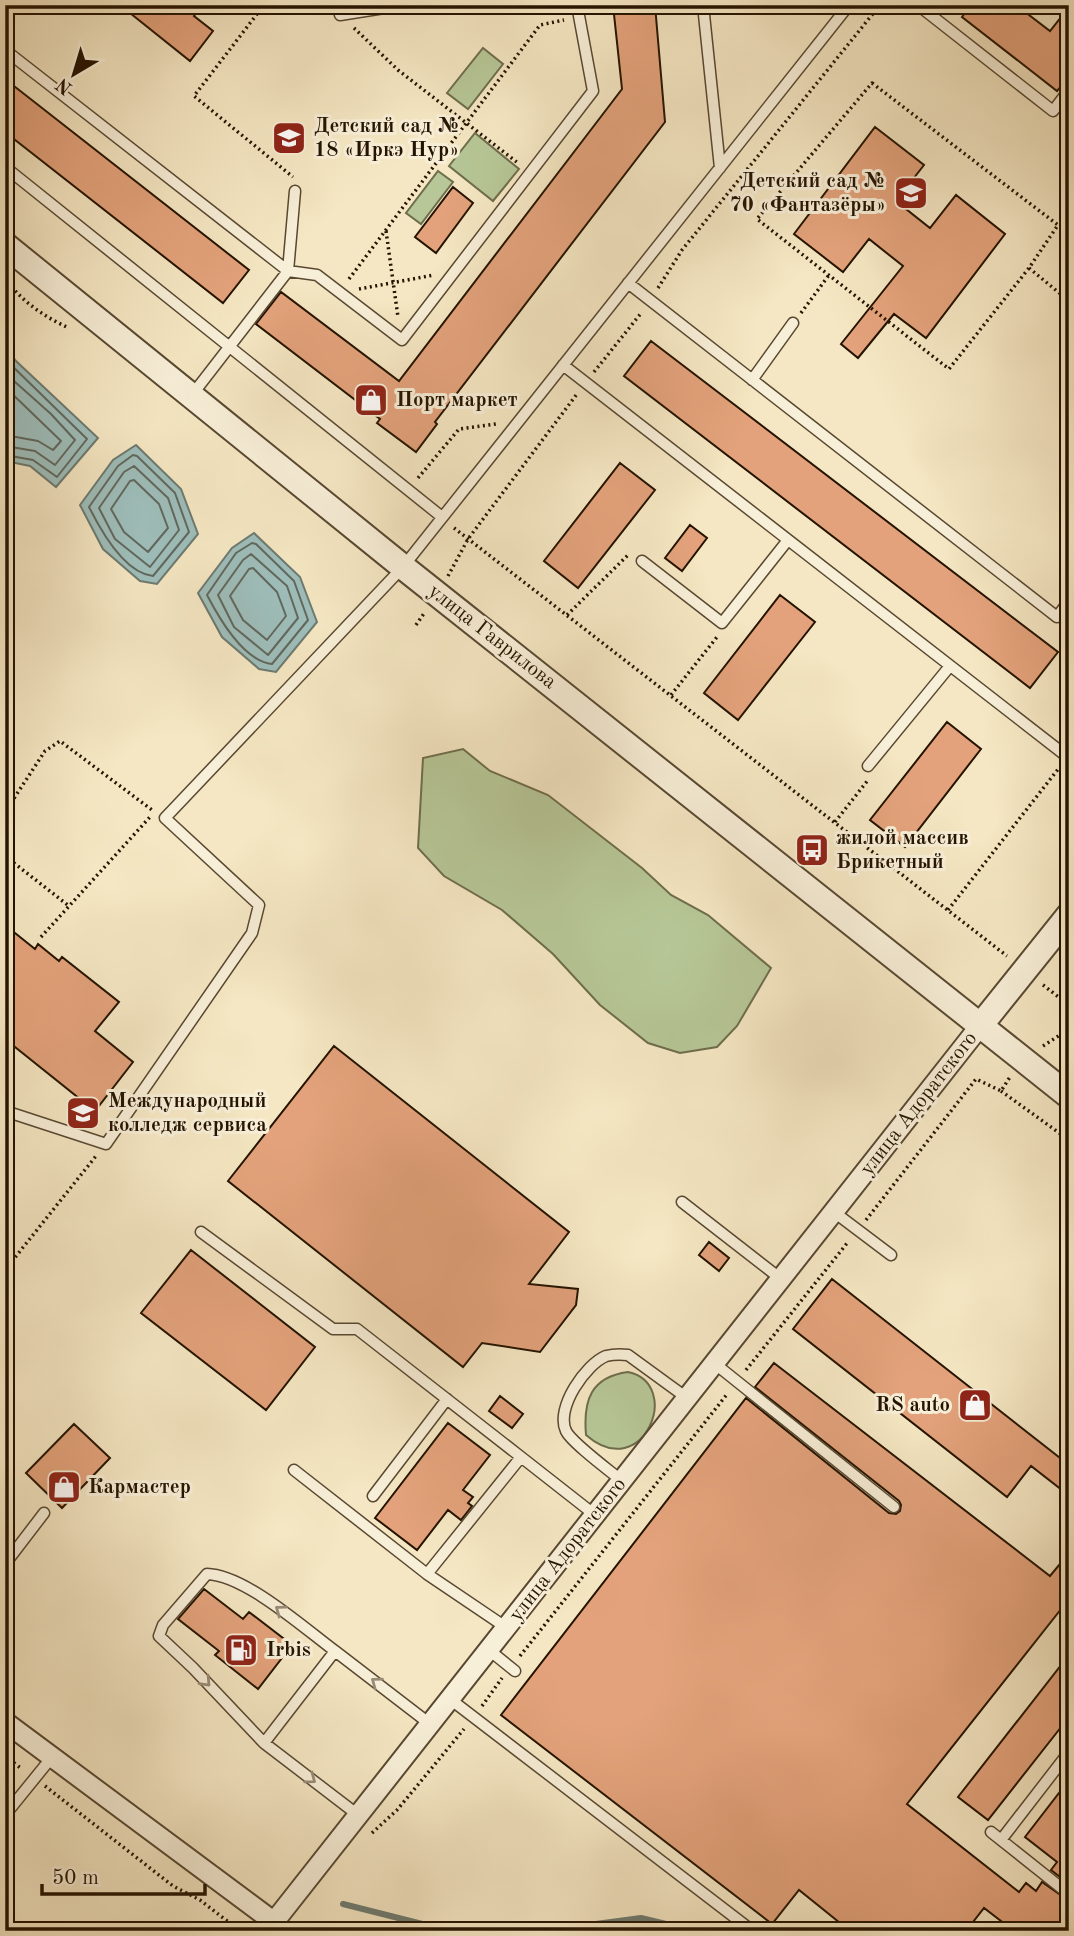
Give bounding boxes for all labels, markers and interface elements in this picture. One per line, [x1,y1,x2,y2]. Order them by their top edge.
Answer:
north arrow [38,38,108,108]
text: N [53,73,77,97]
place label: Детский сад № 18 «Иркэ Нур» [314,116,460,161]
school or university icon: Детский сад № 18 «Иркэ Нур» [270,119,308,157]
place label: Детский сад № 70 «Фантазёры» [730,171,886,216]
school or university icon: Детский сад № 70 «Фантазёры» [892,174,930,212]
shop icon: Порт маркет [352,381,390,419]
place label: Порт маркет [396,390,518,411]
street label: улица Гаврилова [424,581,560,693]
place label: жилой массив Брикетный [836,828,969,873]
bus stop icon: жилой массив Брикетный [793,831,831,869]
street label: улица Адоратского [857,1028,981,1180]
place label: Международный колледж сервиса [108,1091,267,1136]
school or university icon: Международный колледж сервиса [64,1094,102,1132]
shop icon: RS auto [956,1386,994,1424]
place label: RS auto [875,1395,950,1416]
shop icon: Кармастер [45,1468,83,1506]
street label: улица Адоратского [506,1474,630,1626]
place label: Кармастер [88,1477,191,1498]
one-way arrow [275,1606,288,1619]
fuel station icon: Irbis [222,1631,260,1669]
place label: Irbis [266,1640,311,1661]
one-way arrow [198,1674,211,1687]
one-way arrow [371,1678,384,1691]
one-way arrow [304,1771,316,1784]
scale bar [42,1852,205,1896]
text: 50 m [52,1868,99,1889]

